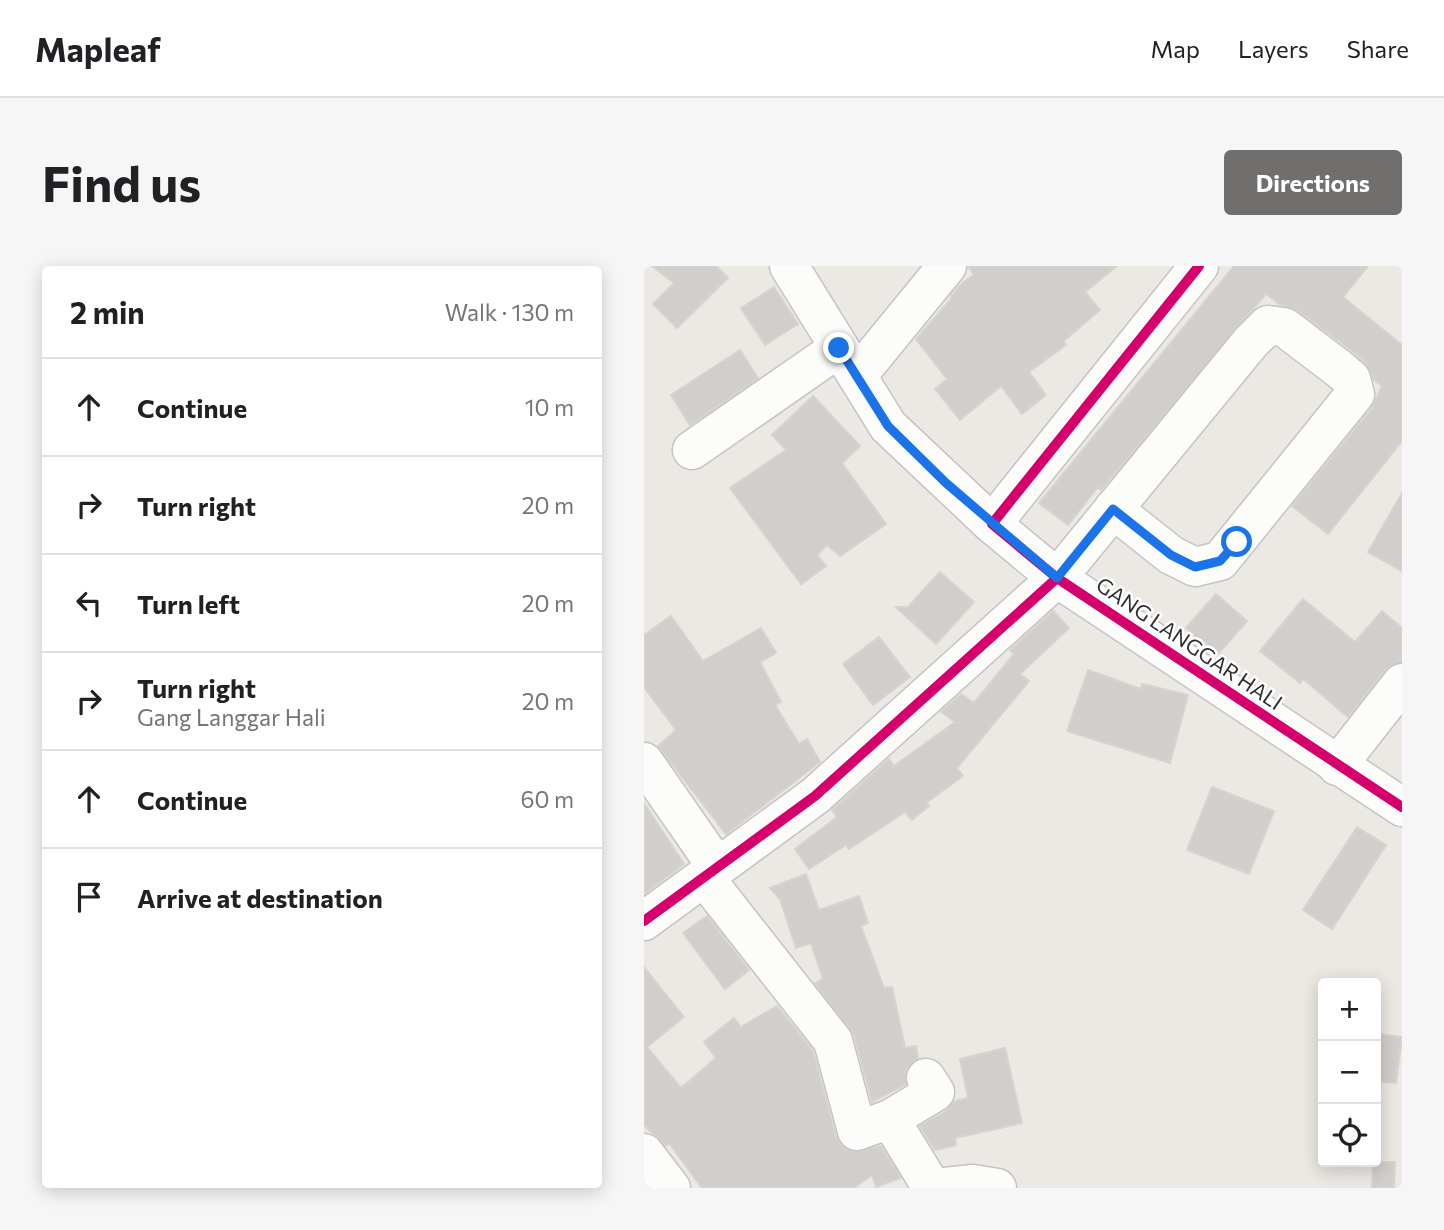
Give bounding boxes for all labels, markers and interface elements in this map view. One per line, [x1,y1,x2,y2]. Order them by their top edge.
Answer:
text: Mapleaf [35,28,161,69]
text: Map [1151,34,1200,63]
text: Layers [1238,34,1309,63]
text: Share [1347,34,1409,63]
button: Directions [1224,150,1402,215]
text: Find us [42,152,201,212]
text: 2 min [70,293,145,330]
text: Walk · 130 m [445,298,574,326]
route end [823,332,854,363]
icon: ahead [70,388,108,426]
text: Continue [137,392,247,423]
text: 10 m [525,393,574,421]
icon: right [70,486,108,524]
text: Turn right [137,490,256,521]
text: 20 m [522,491,574,519]
route start [1221,526,1252,557]
street label: GANG LANGGAR HALI [1092,571,1288,714]
icon: left [70,584,108,622]
text: Turn left [137,588,240,619]
text: 20 m [522,589,574,617]
text: Turn right [137,672,256,703]
icon: right [70,682,108,720]
text: 20 m [522,687,574,715]
text: Gang Langgar Hali [137,703,326,731]
icon: ahead [70,780,108,818]
text: Continue [137,784,247,815]
text: 60 m [521,785,574,813]
icon: arrive [70,878,108,916]
text: Arrive at destination [137,882,383,913]
map controls [1318,978,1381,1167]
button: + [1318,978,1381,1041]
button: − [1318,1041,1381,1104]
button: locate [1318,1104,1381,1167]

